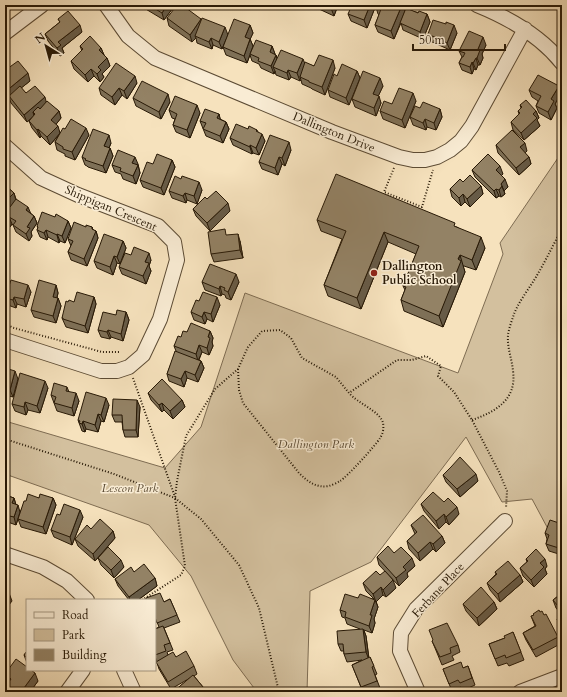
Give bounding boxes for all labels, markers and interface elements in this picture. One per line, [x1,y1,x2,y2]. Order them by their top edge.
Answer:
north arrow [26,26,66,66]
scale bar [413,26,505,52]
text: N [32,29,49,47]
text: 50 m [419,32,446,48]
street label: Dallington Drive [291,108,377,156]
street label: Shippigan Crescent [62,181,160,235]
place label: Dallington Public School [382,258,457,288]
marker: Dallington Public School [369,268,379,278]
park label: Dallington Park [278,436,354,452]
park label: Lescon Park [101,480,159,496]
street label: Ferbane Place [408,559,468,621]
legend [26,599,156,671]
text: Road [62,607,89,623]
text: Park [62,627,86,643]
text: Building [62,647,107,663]

